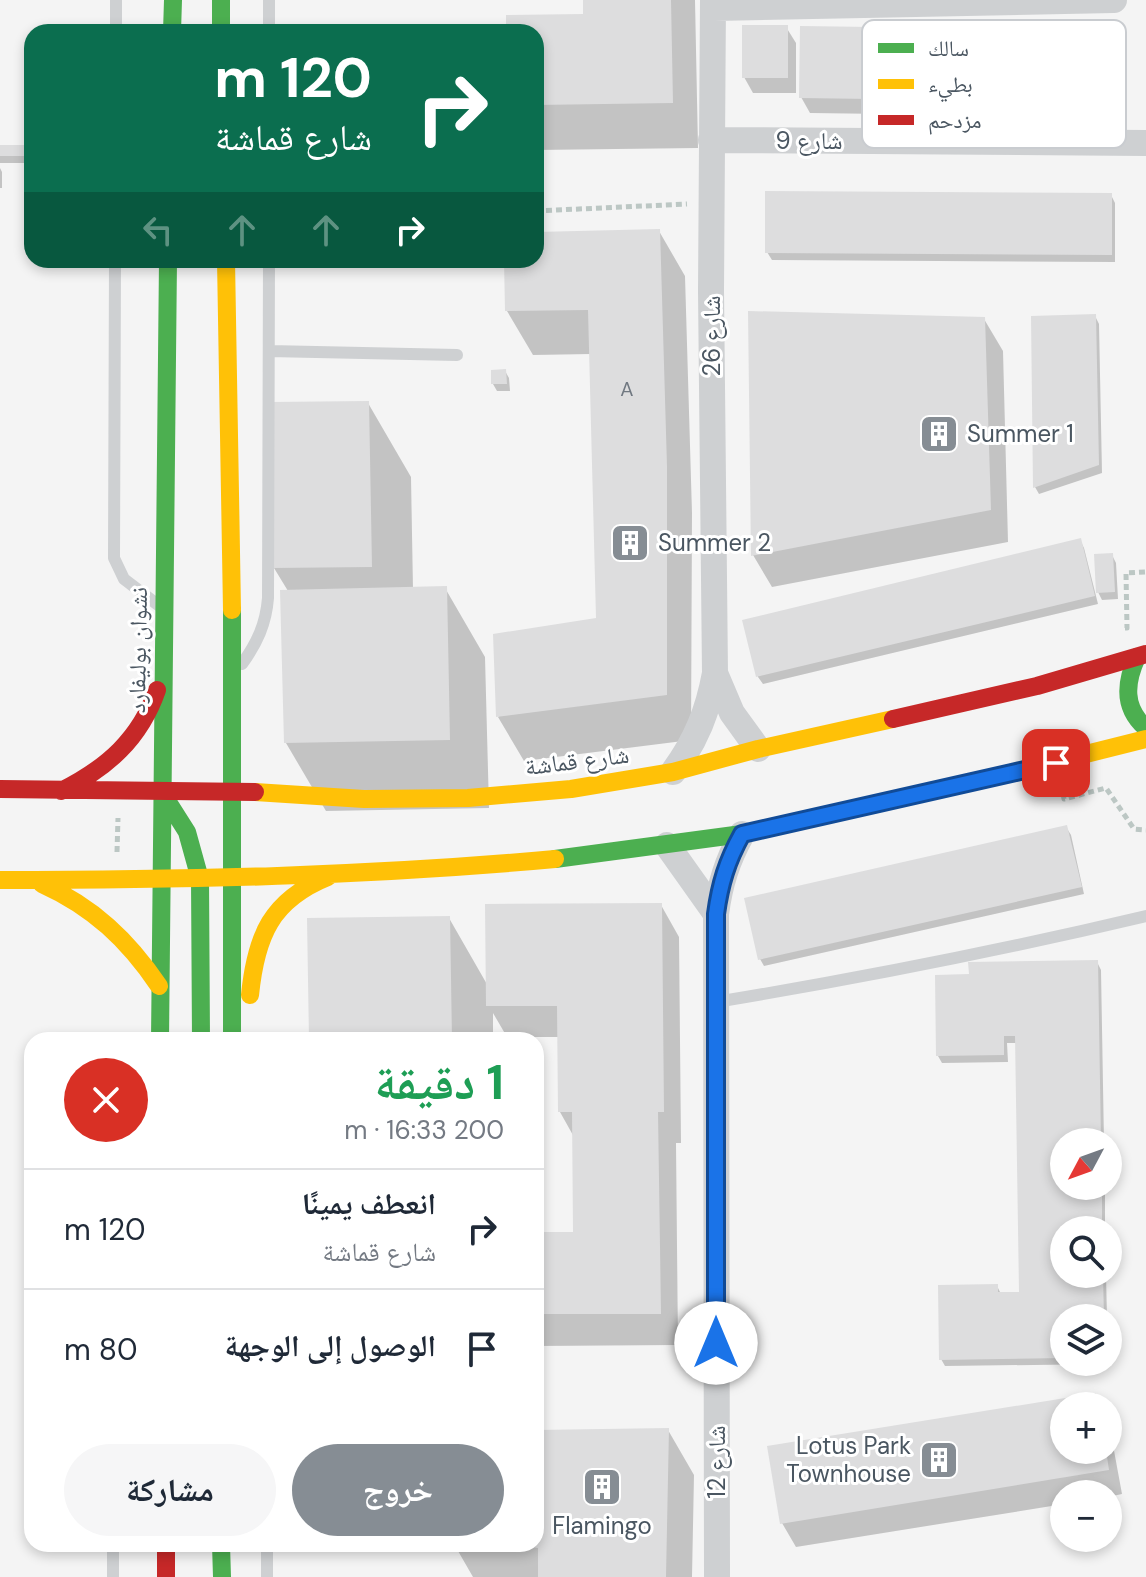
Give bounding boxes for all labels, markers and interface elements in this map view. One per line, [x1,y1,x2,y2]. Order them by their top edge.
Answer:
legend [862,20,1126,148]
text: سالك [928,34,969,63]
text: 120 m [214,41,372,114]
icon: right [400,56,504,160]
text: بطيء [928,70,973,102]
text: مزدحم [928,106,982,135]
text: شارع قماشة [215,114,372,161]
street label: شارع 9 [775,125,843,156]
icon: left [136,208,180,252]
icon: ahead [220,208,264,252]
icon: ahead [304,208,348,252]
icon: right [388,208,432,252]
street label: شارع 26 [696,296,727,376]
house number: A [620,376,634,402]
building icon: Summer 1 [918,413,960,455]
place label: Summer 1 [967,418,1074,449]
building icon: Summer 2 [609,522,651,564]
place label: Summer 2 [658,527,771,558]
street label: نشوان بوليفارد [121,587,154,713]
pin [1022,729,1090,797]
street label: شارع قماشة [523,739,631,782]
icon: arrive [1034,741,1078,785]
text: 1 دقيقة [374,1051,504,1114]
button: close [64,1058,148,1142]
text: 200 m · 16:33 [344,1113,504,1147]
north arrow [1050,1128,1122,1200]
map controls [1050,1128,1122,1552]
text: انعطف يمينًا [302,1184,436,1223]
icon: right [460,1207,504,1251]
text: 120 m [64,1210,146,1249]
button: search [1050,1216,1122,1288]
text: شارع قماشة [323,1235,436,1269]
position arrow [674,1301,758,1385]
button: layers [1050,1304,1122,1376]
text: الوصول إلى الوجهة [225,1326,436,1365]
icon: arrive [460,1327,504,1371]
text: 80 m [64,1330,137,1369]
button: + [1050,1392,1122,1464]
street label: شارع 12 [701,1425,732,1499]
place label: Lotus Park Townhouse [786,1430,911,1489]
building icon: Lotus Park Townhouse [918,1439,960,1481]
button: مشاركة [64,1444,276,1536]
button: خروج [292,1444,504,1536]
building icon: Flamingo [581,1466,623,1508]
button: − [1050,1480,1122,1552]
place label: Flamingo [552,1510,652,1541]

